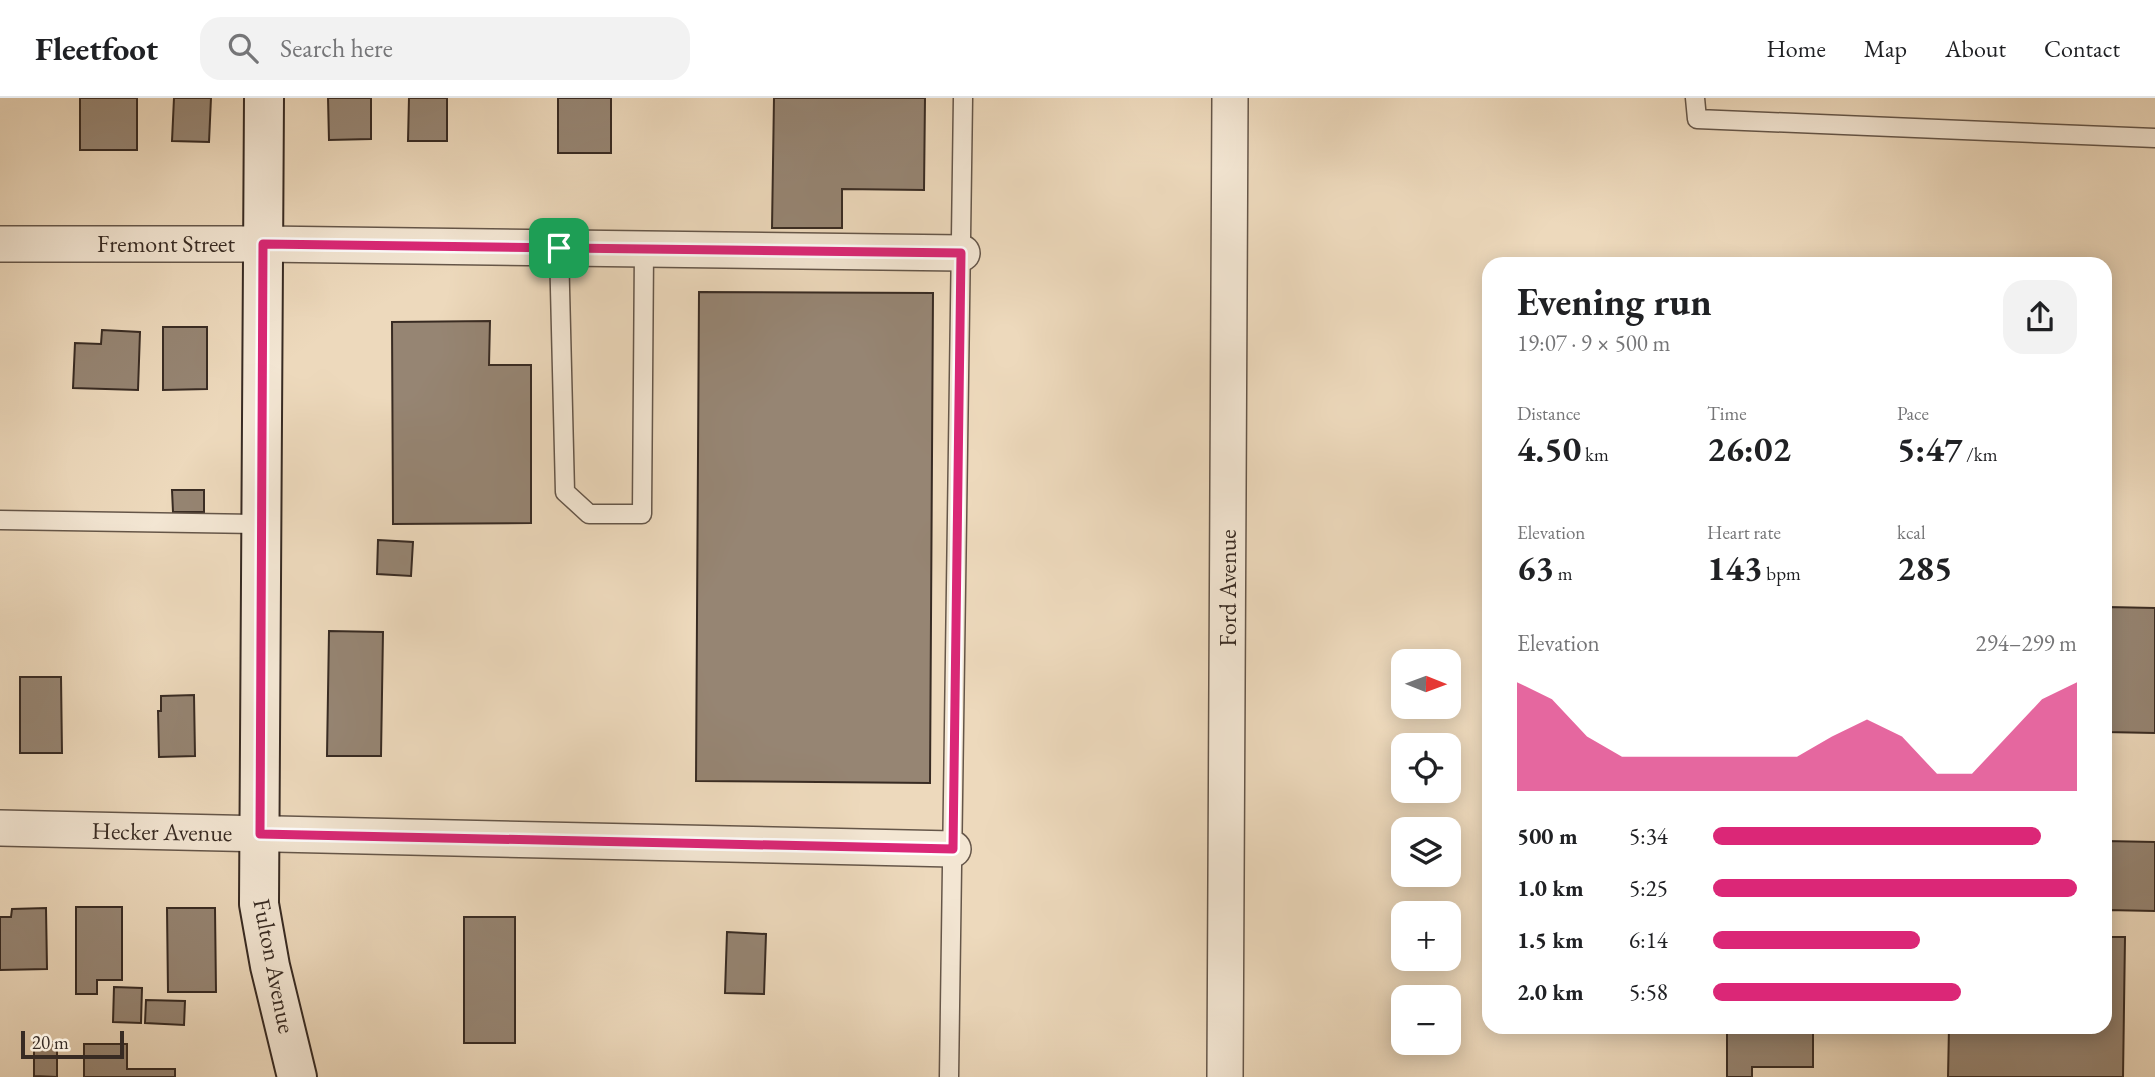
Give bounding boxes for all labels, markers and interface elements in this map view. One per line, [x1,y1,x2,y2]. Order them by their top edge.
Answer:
search box [200,17,690,80]
text: Fleetfoot [35,27,158,70]
icon: search [224,29,262,67]
text: Search here [280,31,393,65]
text: Home [1766,33,1826,64]
text: Map [1864,33,1907,64]
text: About [1945,33,2006,64]
text: Contact [2044,33,2120,64]
pin [529,218,589,278]
street label: Fremont Street [97,228,235,259]
icon: arrive [540,229,578,267]
text: Evening run [1517,277,1712,326]
button: share [2003,280,2077,354]
text: 19:07 · 9 × 500 m [1517,328,1670,358]
text: Distance [1517,401,1580,426]
text: Time [1707,401,1747,426]
text: Pace [1897,401,1929,426]
text: 4.50 [1517,426,1581,471]
text: 26:02 [1707,426,1791,471]
text: 5:47 [1897,426,1962,471]
text: km [1581,442,1609,467]
text: /km [1962,442,1998,467]
text: Elevation [1517,520,1585,545]
text: Heart rate [1707,520,1781,545]
text: kcal [1897,520,1926,545]
street label: Ford Avenue [1212,529,1243,647]
text: 63 [1517,545,1554,590]
text: 143 [1707,545,1763,590]
text: 285 [1897,545,1953,590]
text: m [1554,561,1573,586]
text: bpm [1763,561,1801,586]
text: Elevation [1517,628,1600,658]
text: 294–299 m [1976,628,2077,658]
north arrow [1391,649,1461,719]
map controls [1391,649,1461,1055]
button: locate [1391,733,1461,803]
street label: Hecker Avenue [91,815,233,848]
button: layers [1391,817,1461,887]
text: 500 m [1517,821,1578,851]
text: 5:34 [1629,821,1668,851]
text: 1.0 km [1517,873,1584,903]
text: 5:25 [1629,873,1668,903]
street label: Fulton Avenue [246,896,303,1036]
button: + [1391,901,1461,971]
text: 1.5 km [1517,925,1584,955]
text: 6:14 [1629,925,1668,955]
text: 2.0 km [1517,977,1584,1007]
text: 5:58 [1629,977,1668,1007]
button: − [1391,985,1461,1055]
scale bar [21,1028,124,1060]
text: 20 m [32,1030,69,1055]

